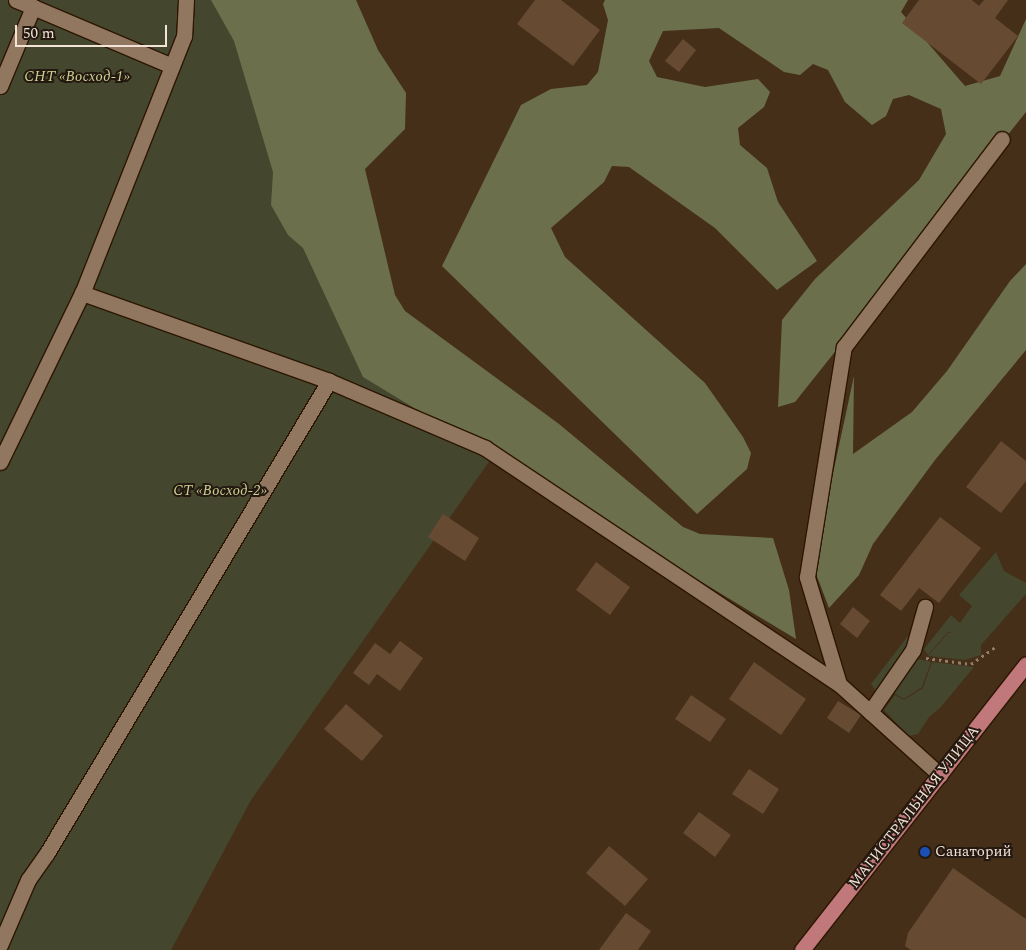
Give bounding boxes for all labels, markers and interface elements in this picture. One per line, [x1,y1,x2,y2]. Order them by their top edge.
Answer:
scale bar [18,15,170,47]
text: 50 m [23,22,55,45]
park label: СНТ «Восход-1» [24,68,130,86]
park label: СТ «Восход-2» [173,482,267,500]
street label: МАГИСТРАЛЬНАЯ УЛИЦА [845,722,983,892]
place label: Санаторий [935,843,1011,861]
marker: Санаторий [919,846,931,858]

